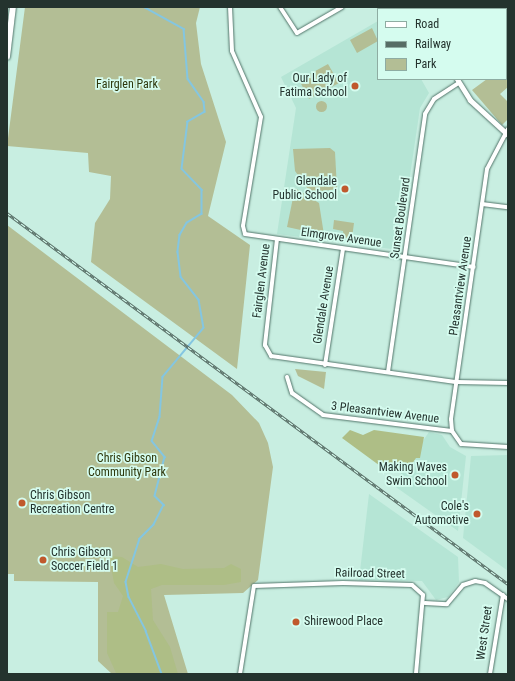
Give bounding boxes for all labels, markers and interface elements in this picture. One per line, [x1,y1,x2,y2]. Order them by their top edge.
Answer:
legend [377,8,507,80]
text: Road [415,17,439,31]
text: Railway [415,37,451,51]
text: Park [415,57,436,71]
place label: Our Lady of Fatima School [279,72,347,100]
park label: Fairglen Park [96,78,158,92]
marker: Our Lady of Fatima School [350,81,360,91]
place label: Glendale Public School [272,175,337,203]
street label: Sunset Boulevard [388,176,414,260]
marker: Glendale Public School [340,184,350,194]
street label: Elmgrove Avenue [300,225,382,251]
street label: Pleasantview Avenue [447,235,475,337]
street label: Fairglen Avenue [250,243,274,319]
street label: Glendale Avenue [311,265,337,345]
street label: 3 Pleasantview Avenue [330,399,440,427]
park label: Chris Gibson Community Park [88,452,166,480]
place label: Making Waves Swim School [379,461,447,489]
marker: Making Waves Swim School [450,470,460,480]
place label: Chris Gibson Recreation Centre [30,489,114,517]
marker: Chris Gibson Recreation Centre [17,498,27,508]
place label: Cole's Automotive [415,500,469,528]
marker: Cole's Automotive [472,509,482,519]
place label: Chris Gibson Soccer Field 1 [51,546,118,574]
marker: Chris Gibson Soccer Field 1 [38,555,48,565]
street label: Railroad Street [335,566,405,582]
street label: West Street [474,605,496,661]
place label: Shirewood Place [304,615,383,629]
marker: Shirewood Place [291,617,301,627]

